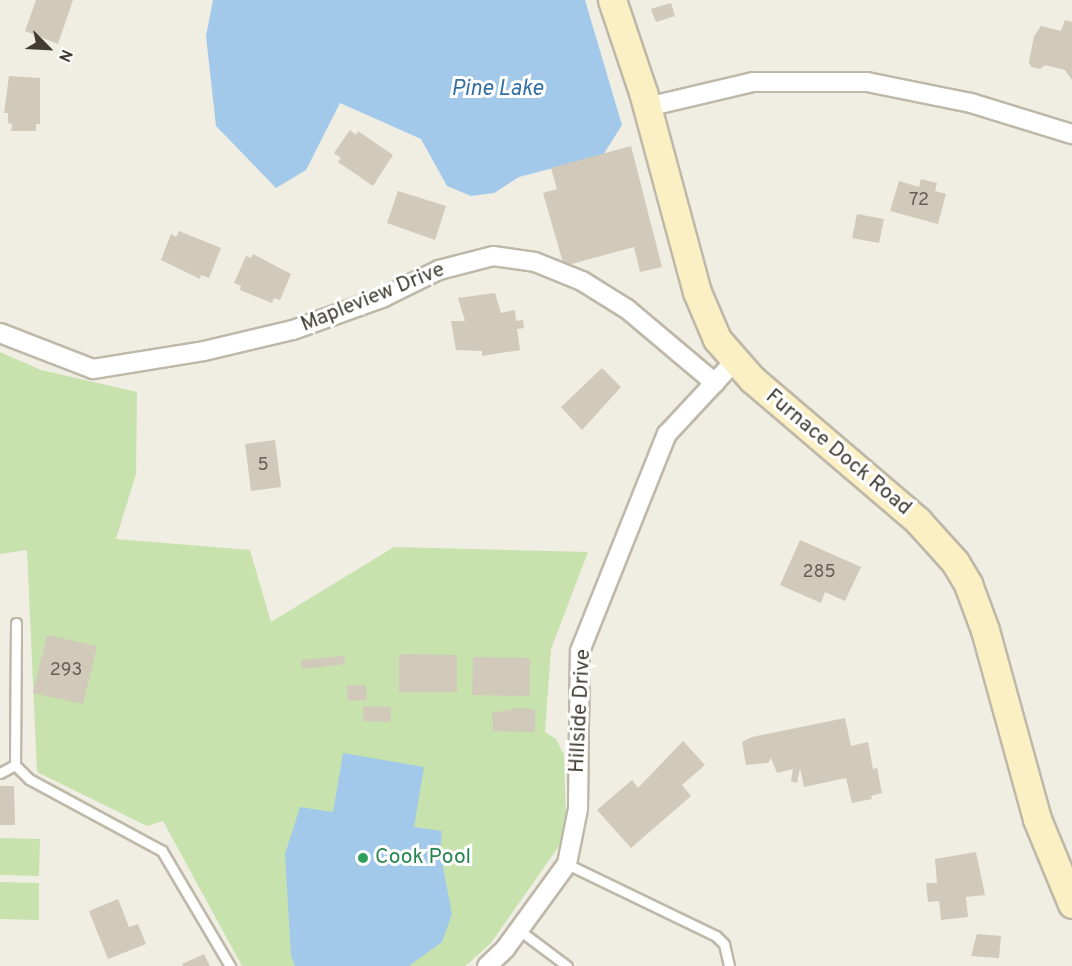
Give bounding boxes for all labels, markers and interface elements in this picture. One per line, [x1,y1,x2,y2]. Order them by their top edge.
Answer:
north arrow [18,18,78,78]
text: N [53,46,76,65]
water label: Pine Lake [451,77,543,103]
house number: 72 [909,190,929,212]
street label: Mapleview Drive [297,258,449,338]
street label: Furnace Dock Road [760,385,916,521]
house number: 5 [257,455,269,477]
house number: 285 [802,562,836,584]
street label: Hillside Drive [565,648,597,774]
house number: 293 [50,660,82,682]
place label: Cook Pool [375,845,471,871]
marker: Cook Pool [356,851,370,865]

